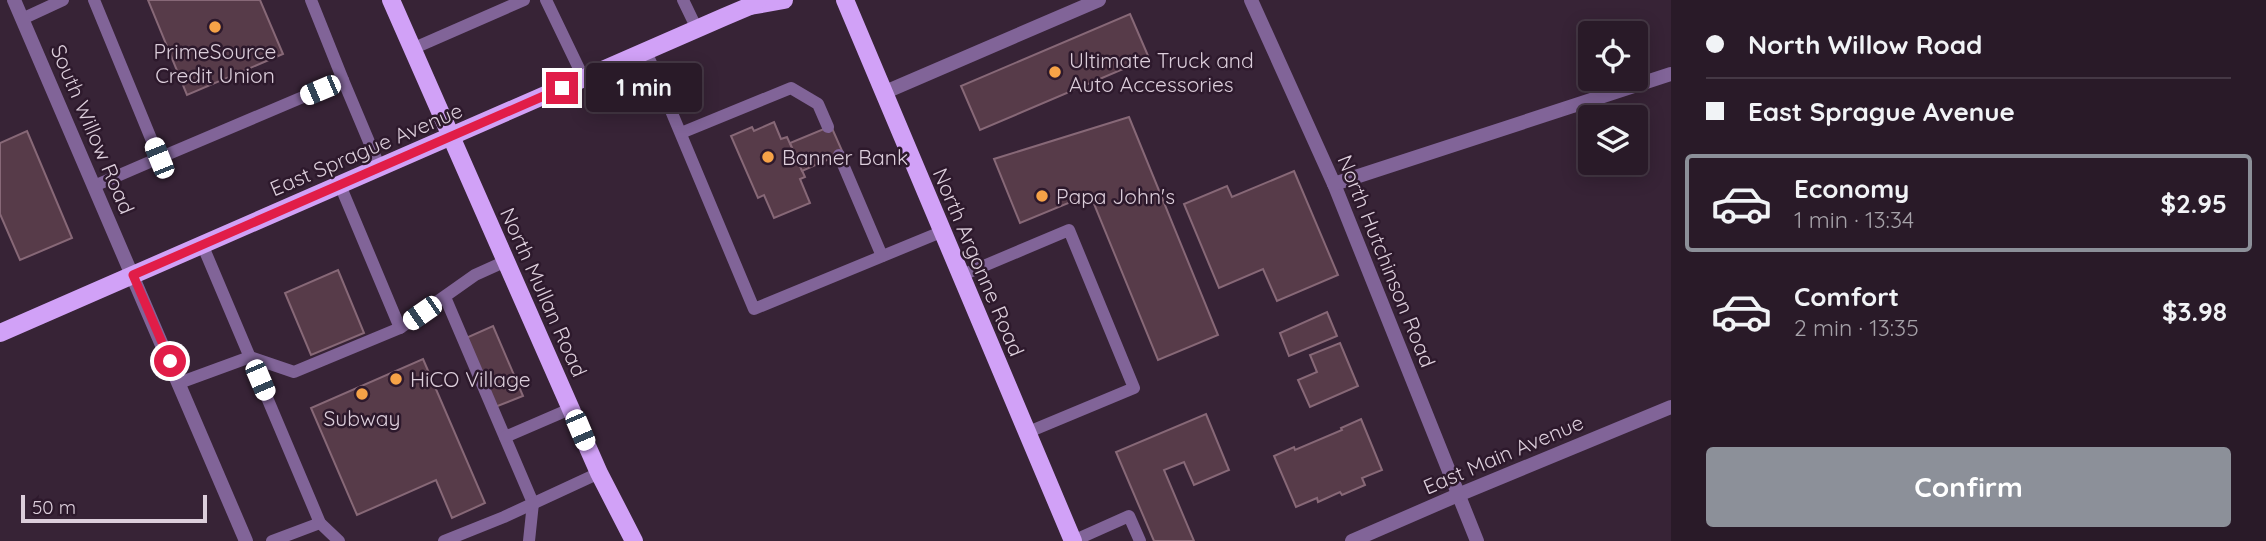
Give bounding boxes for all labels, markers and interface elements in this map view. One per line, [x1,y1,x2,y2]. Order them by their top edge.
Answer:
marker: PrimeSource Credit Union [207,19,223,35]
map controls [1578,21,1648,175]
button: locate [1578,21,1648,91]
text: North Willow Road [1748,28,1982,61]
place label: PrimeSource Credit Union [154,38,276,88]
street label: South Willow Road [46,40,140,218]
place label: Ultimate Truck and Auto Accessories [1069,47,1254,97]
callout: 1 min [586,64,702,112]
marker: Ultimate Truck and Auto Accessories [1047,64,1063,80]
car [297,72,344,108]
route end [546,72,578,104]
text: 1 min [616,73,672,102]
text: East Sprague Avenue [1748,95,2015,128]
street label: East Sprague Avenue [266,97,466,201]
button: layers [1578,105,1648,175]
car [142,135,177,181]
place label: Banner Bank [782,144,908,170]
marker: Banner Bank [760,149,776,165]
street label: North Hutchinson Road [1332,151,1442,371]
street label: North Argonne Road [928,164,1030,360]
icon: car [1710,172,1773,235]
text: Economy [1794,172,1909,205]
place label: Papa John's [1056,183,1175,209]
text: $2.95 [2160,187,2227,220]
marker: Papa John's [1034,188,1050,204]
street label: North Mullan Road [495,203,593,381]
text: 1 min · 13:34 [1794,205,1914,234]
icon: car [1710,280,1773,343]
text: Comfort [1794,280,1899,313]
car [399,292,446,334]
text: $3.98 [2162,295,2227,328]
text: 2 min · 13:35 [1794,313,1919,342]
route start [154,345,186,377]
car [243,357,278,403]
place label: HiCO Village [410,366,531,392]
marker: HiCO Village [388,371,404,387]
marker: Subway [354,386,370,402]
place label: Subway [323,405,401,431]
car [563,407,598,453]
street label: East Main Avenue [1419,409,1587,499]
button: Confirm [1706,447,2231,527]
scale bar [21,492,206,524]
text: 50 m [32,495,76,519]

